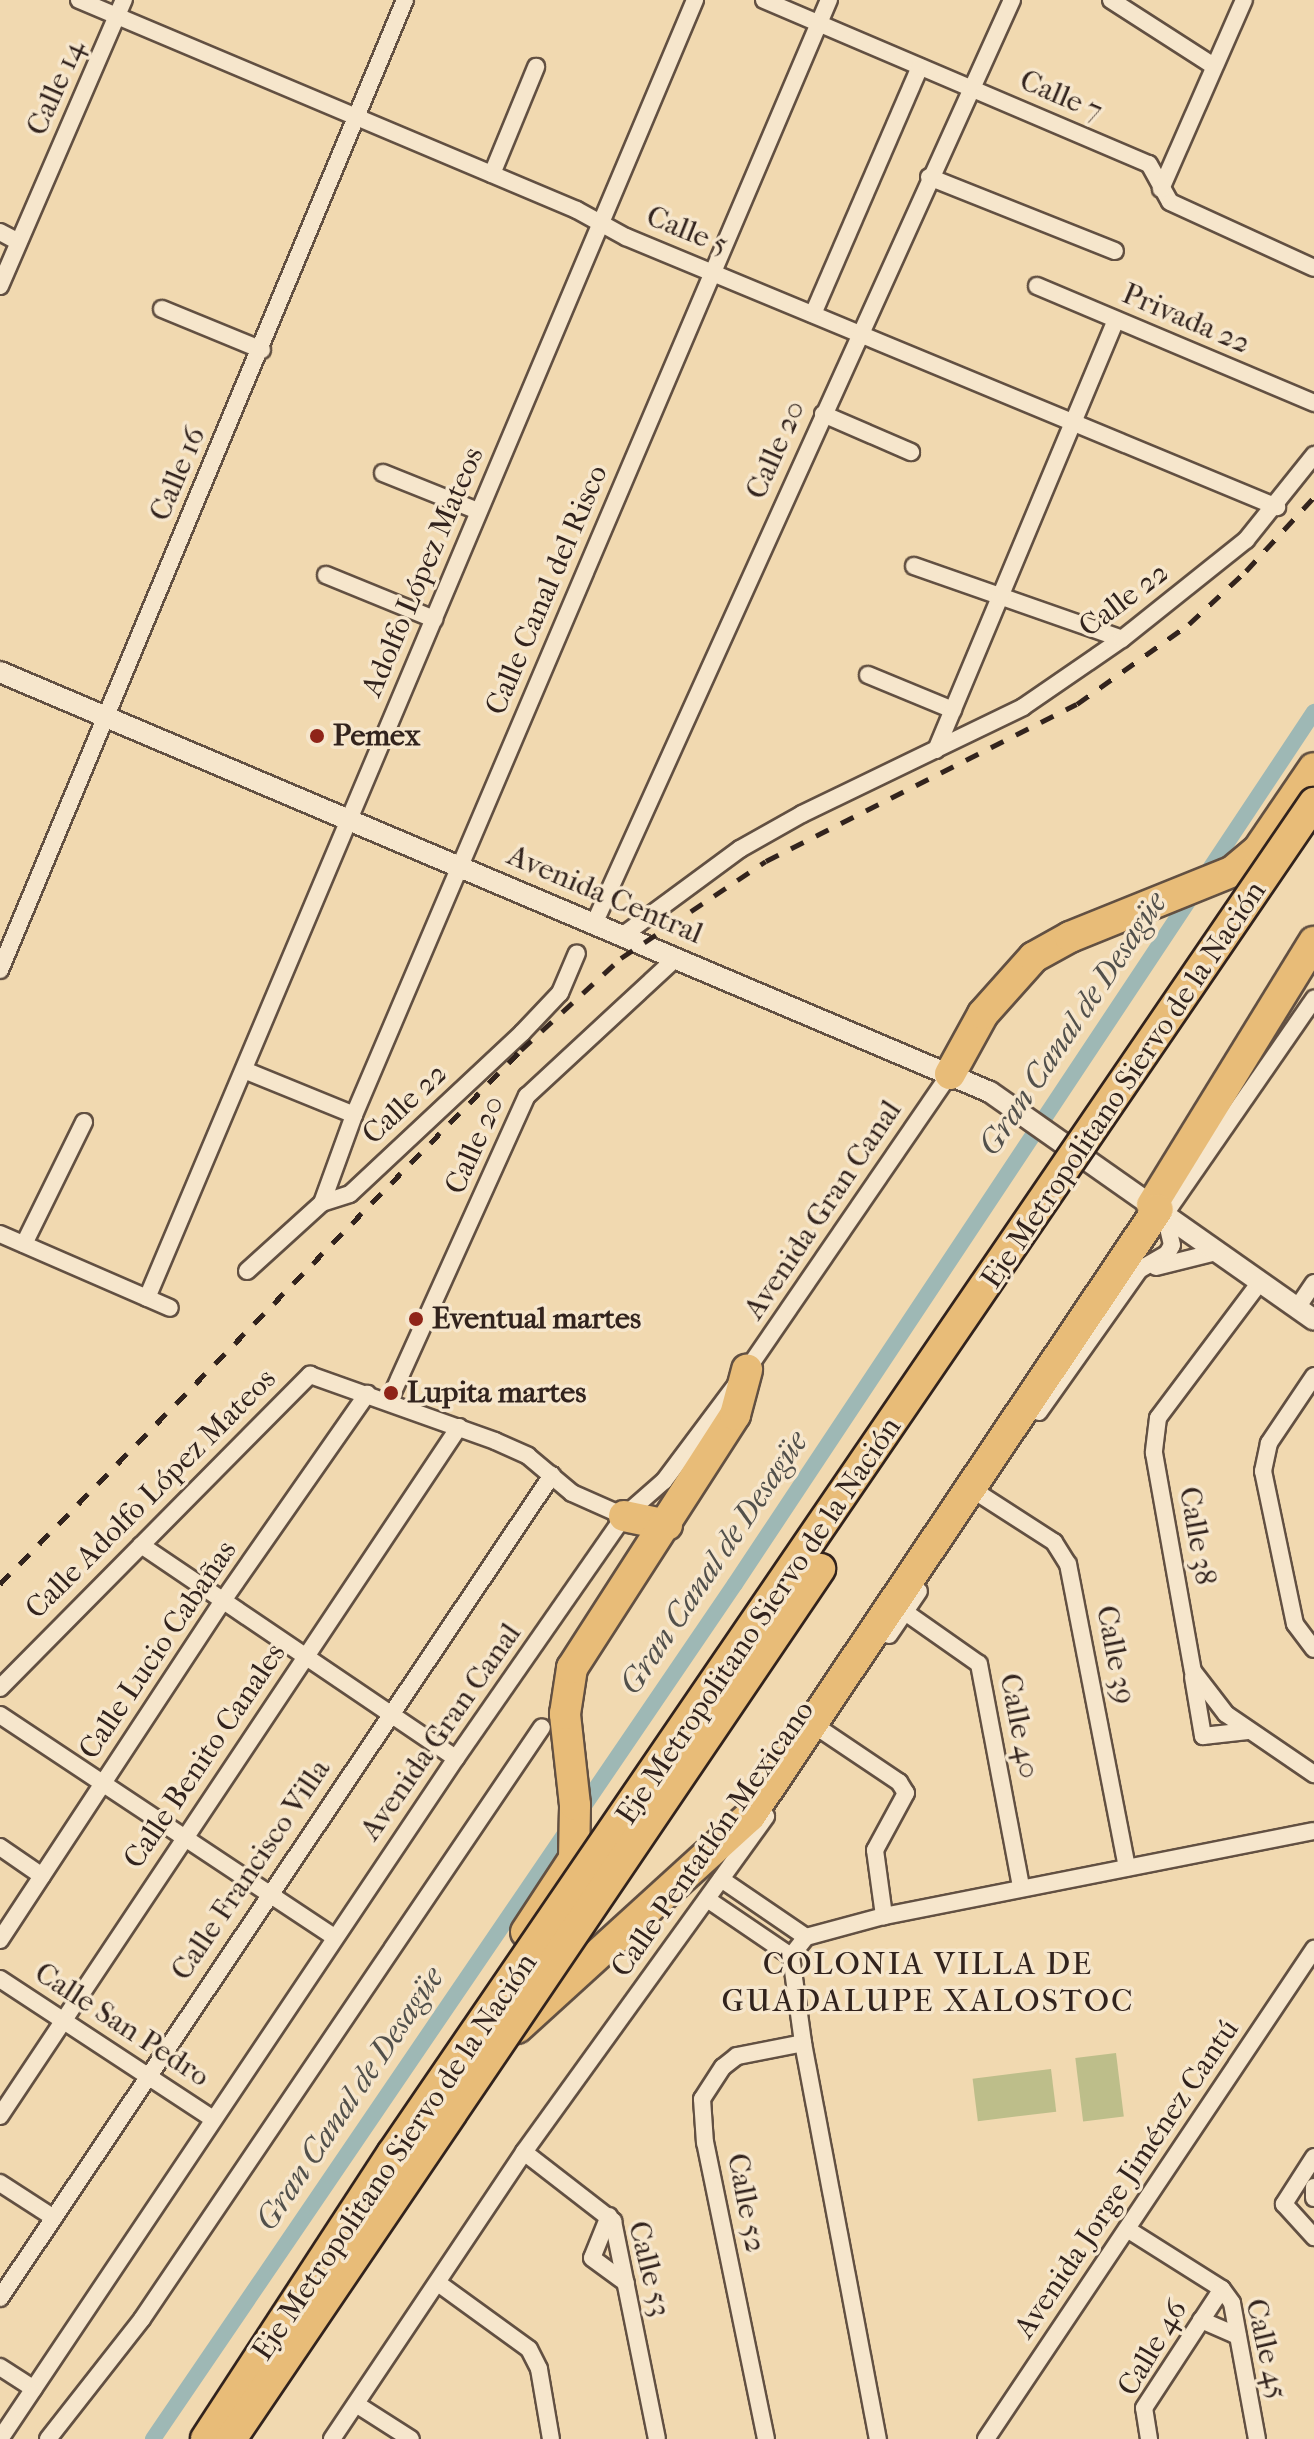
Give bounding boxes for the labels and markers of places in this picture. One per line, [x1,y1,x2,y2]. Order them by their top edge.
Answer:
place label: Pemex [333,718,420,754]
marker: Pemex [308,727,326,745]
place label: Eventual martes [432,1301,641,1337]
marker: Eventual martes [407,1310,425,1328]
place label: Lupita martes [407,1375,586,1411]
marker: Lupita martes [382,1384,400,1402]

